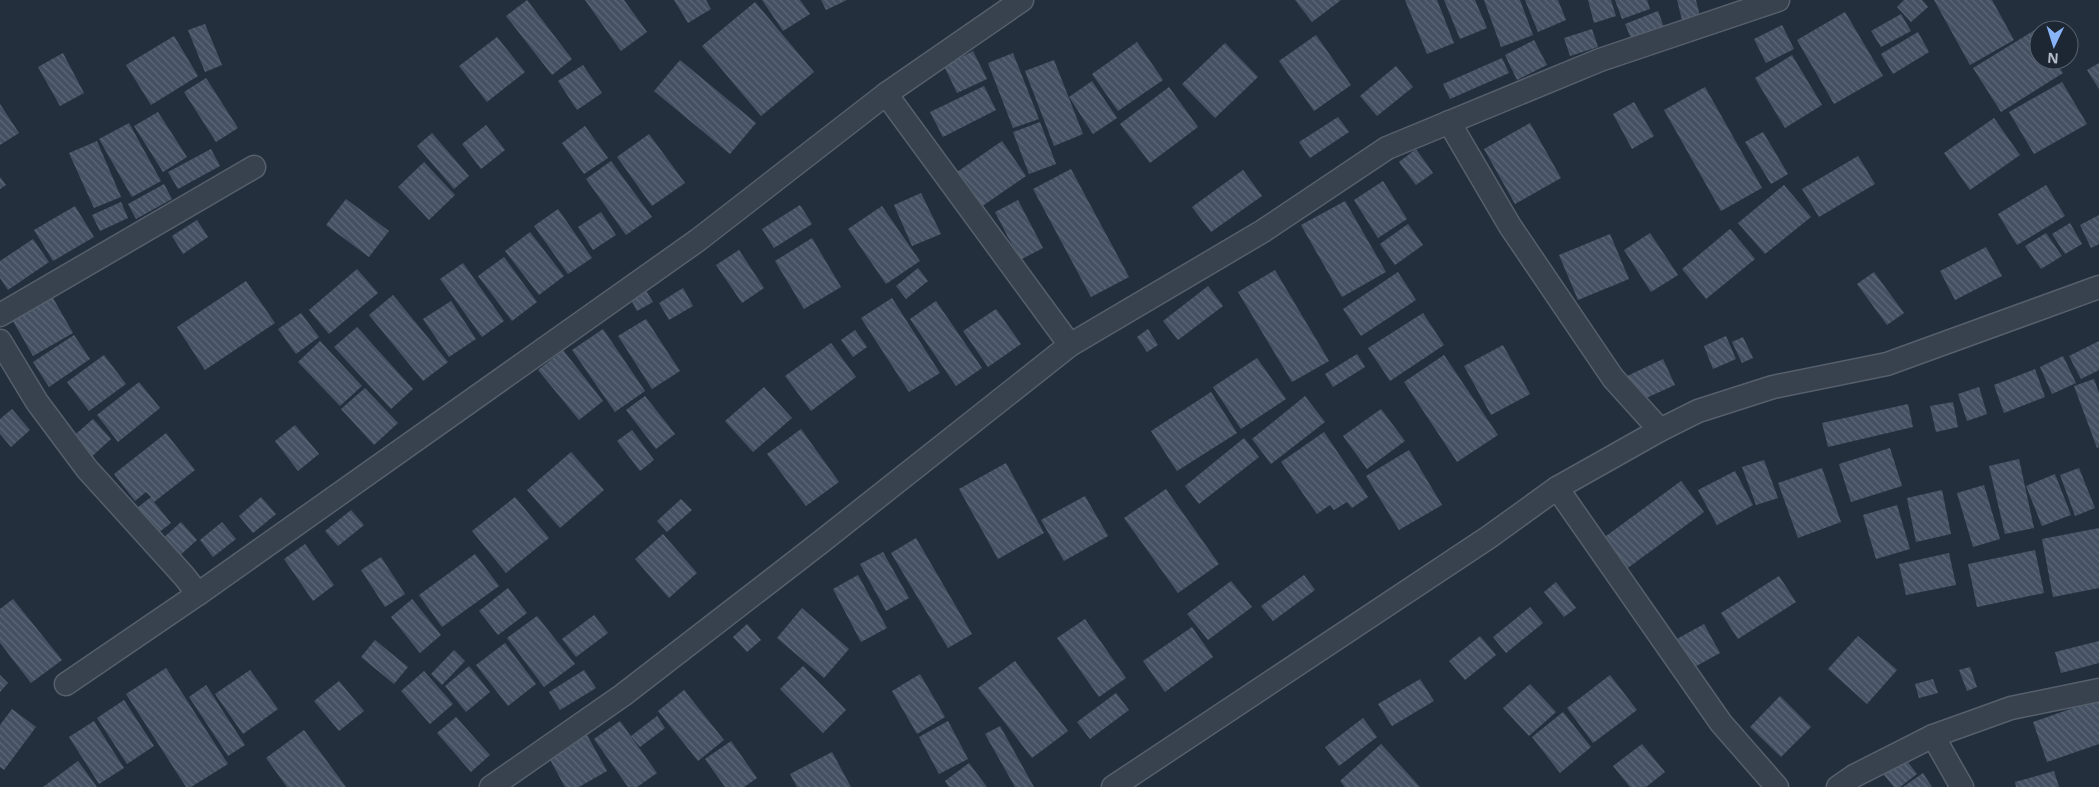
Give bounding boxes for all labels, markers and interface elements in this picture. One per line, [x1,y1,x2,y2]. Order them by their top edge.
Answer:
north arrow [2029,20,2079,70]
text: N [2047,49,2059,68]

